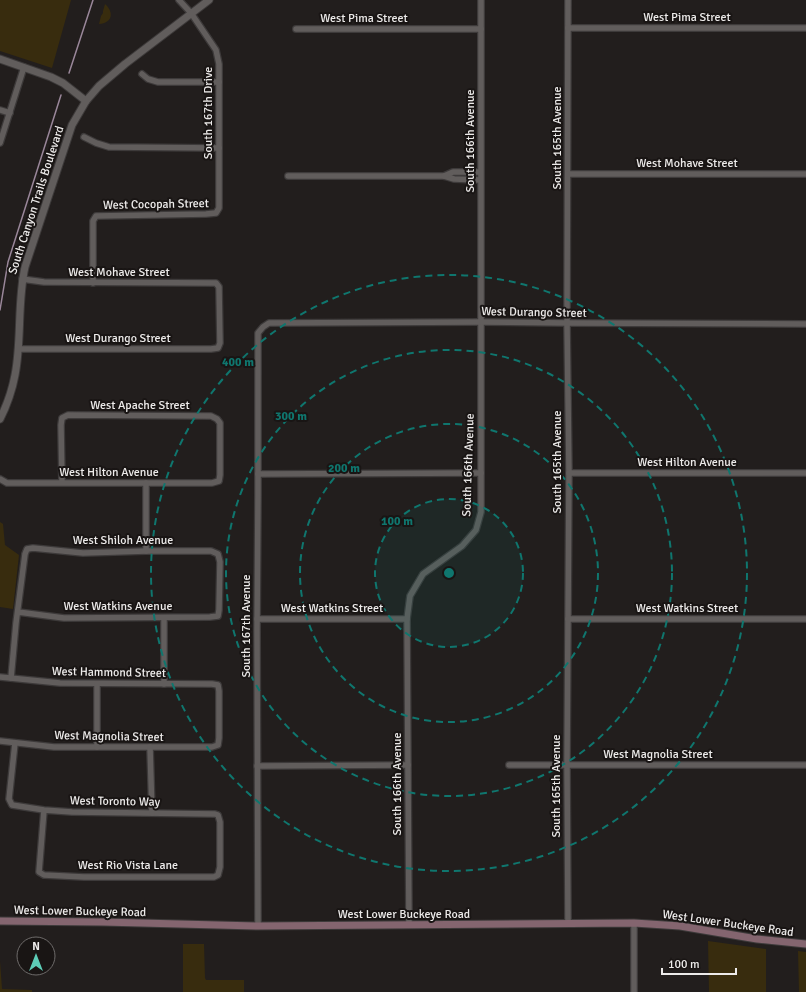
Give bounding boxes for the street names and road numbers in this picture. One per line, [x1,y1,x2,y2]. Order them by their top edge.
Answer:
street label: West Pima Street [643,10,731,25]
street label: West Pima Street [320,11,408,26]
street label: South 167th Drive [201,67,216,159]
street label: South 165th Avenue [550,86,565,190]
street label: South 166th Avenue [463,89,478,193]
street label: South Canyon Trails Boulevard [5,124,68,276]
street label: West Mohave Street [636,156,738,171]
street label: West Cocopah Street [103,196,209,213]
street label: West Mohave Street [68,265,170,280]
street label: West Durango Street [481,304,587,321]
street label: West Durango Street [65,331,171,346]
street label: West Apache Street [90,398,190,413]
street label: South 165th Avenue [550,410,565,514]
street label: South 166th Avenue [459,413,478,517]
street label: West Hilton Avenue [637,455,737,470]
street label: West Hilton Avenue [59,465,159,480]
street label: West Shiloh Avenue [73,533,173,548]
street label: South 167th Avenue [239,574,254,678]
street label: West Watkins Avenue [64,599,172,614]
street label: West Watkins Street [281,601,383,616]
street label: West Watkins Street [636,601,738,616]
street label: West Hammond Street [52,664,166,681]
street label: West Magnolia Street [54,728,164,745]
street label: South 166th Avenue [390,732,405,836]
street label: South 165th Avenue [549,734,564,838]
street label: West Magnolia Street [603,747,713,762]
street label: West Toronto Way [70,793,161,810]
street label: West Rio Vista Lane [78,858,178,873]
street label: West Lower Buckeye Road [14,903,146,920]
street label: West Lower Buckeye Road [338,907,470,922]
street label: West Lower Buckeye Road [661,907,795,940]

